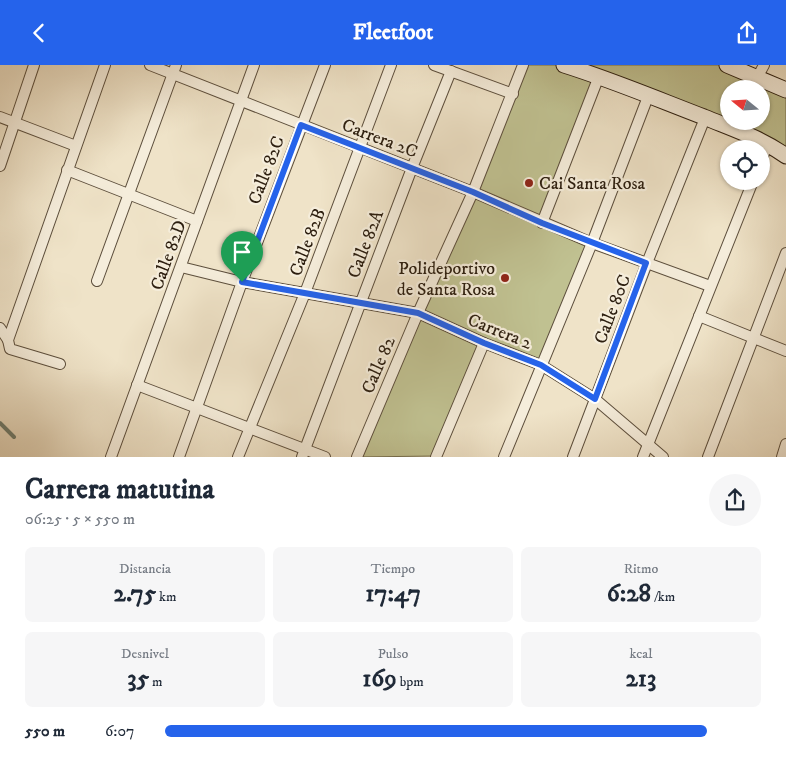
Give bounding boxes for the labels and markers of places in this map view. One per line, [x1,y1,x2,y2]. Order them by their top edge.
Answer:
place label: Cai Santa Rosa [539,173,645,195]
marker: Cai Santa Rosa [523,177,535,189]
pin [221,231,263,282]
place label: Polideportivo de Santa Rosa [397,258,495,301]
marker: Polideportivo de Santa Rosa [499,272,511,284]

